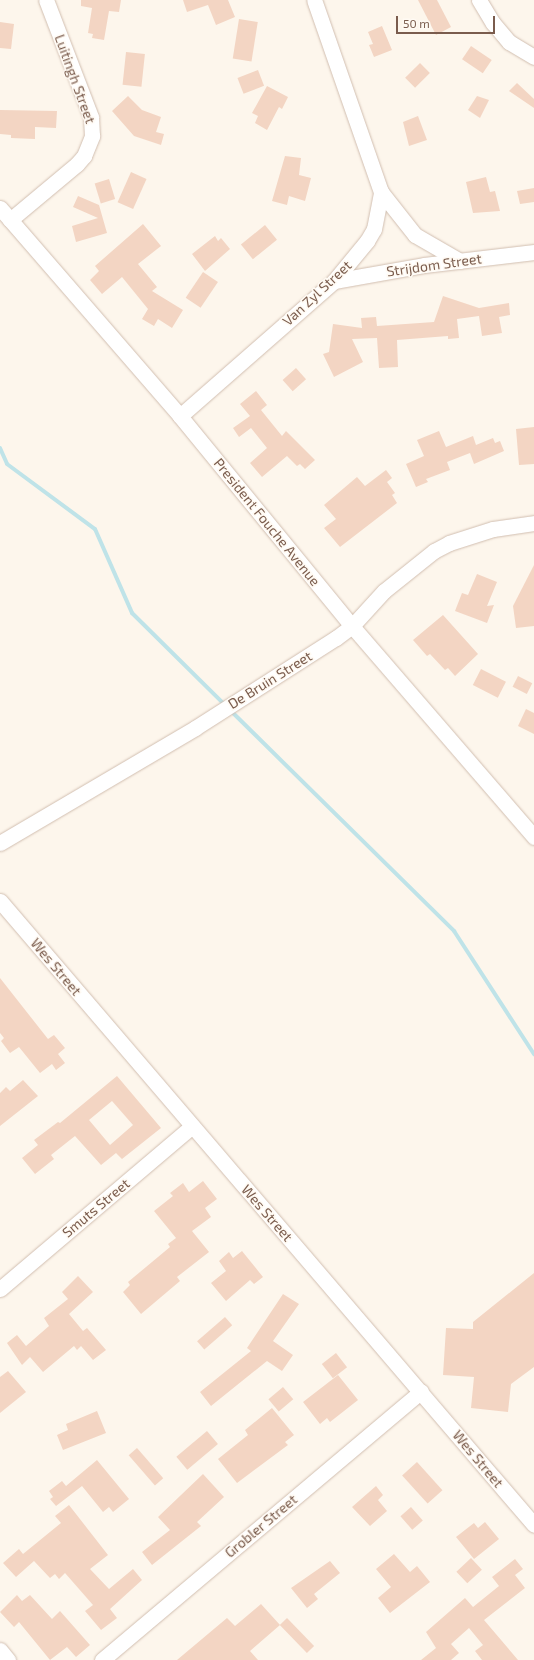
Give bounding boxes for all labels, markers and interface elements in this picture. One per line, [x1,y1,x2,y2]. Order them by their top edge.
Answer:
scale bar [398,8,497,34]
text: 50 m [403,16,430,30]
street label: Luitingh Street [51,32,99,126]
street label: Strijdom Street [385,250,483,280]
street label: Van Zyl Street [279,257,355,329]
street label: President Fouche Avenue [210,455,324,589]
street label: De Bruin Street [225,647,315,713]
street label: Wes Street [27,935,85,999]
street label: Smuts Street [59,1175,133,1241]
street label: Wes Street [238,1181,296,1245]
street label: Wes Street [449,1427,507,1491]
street label: Grobler Street [221,1491,301,1561]

